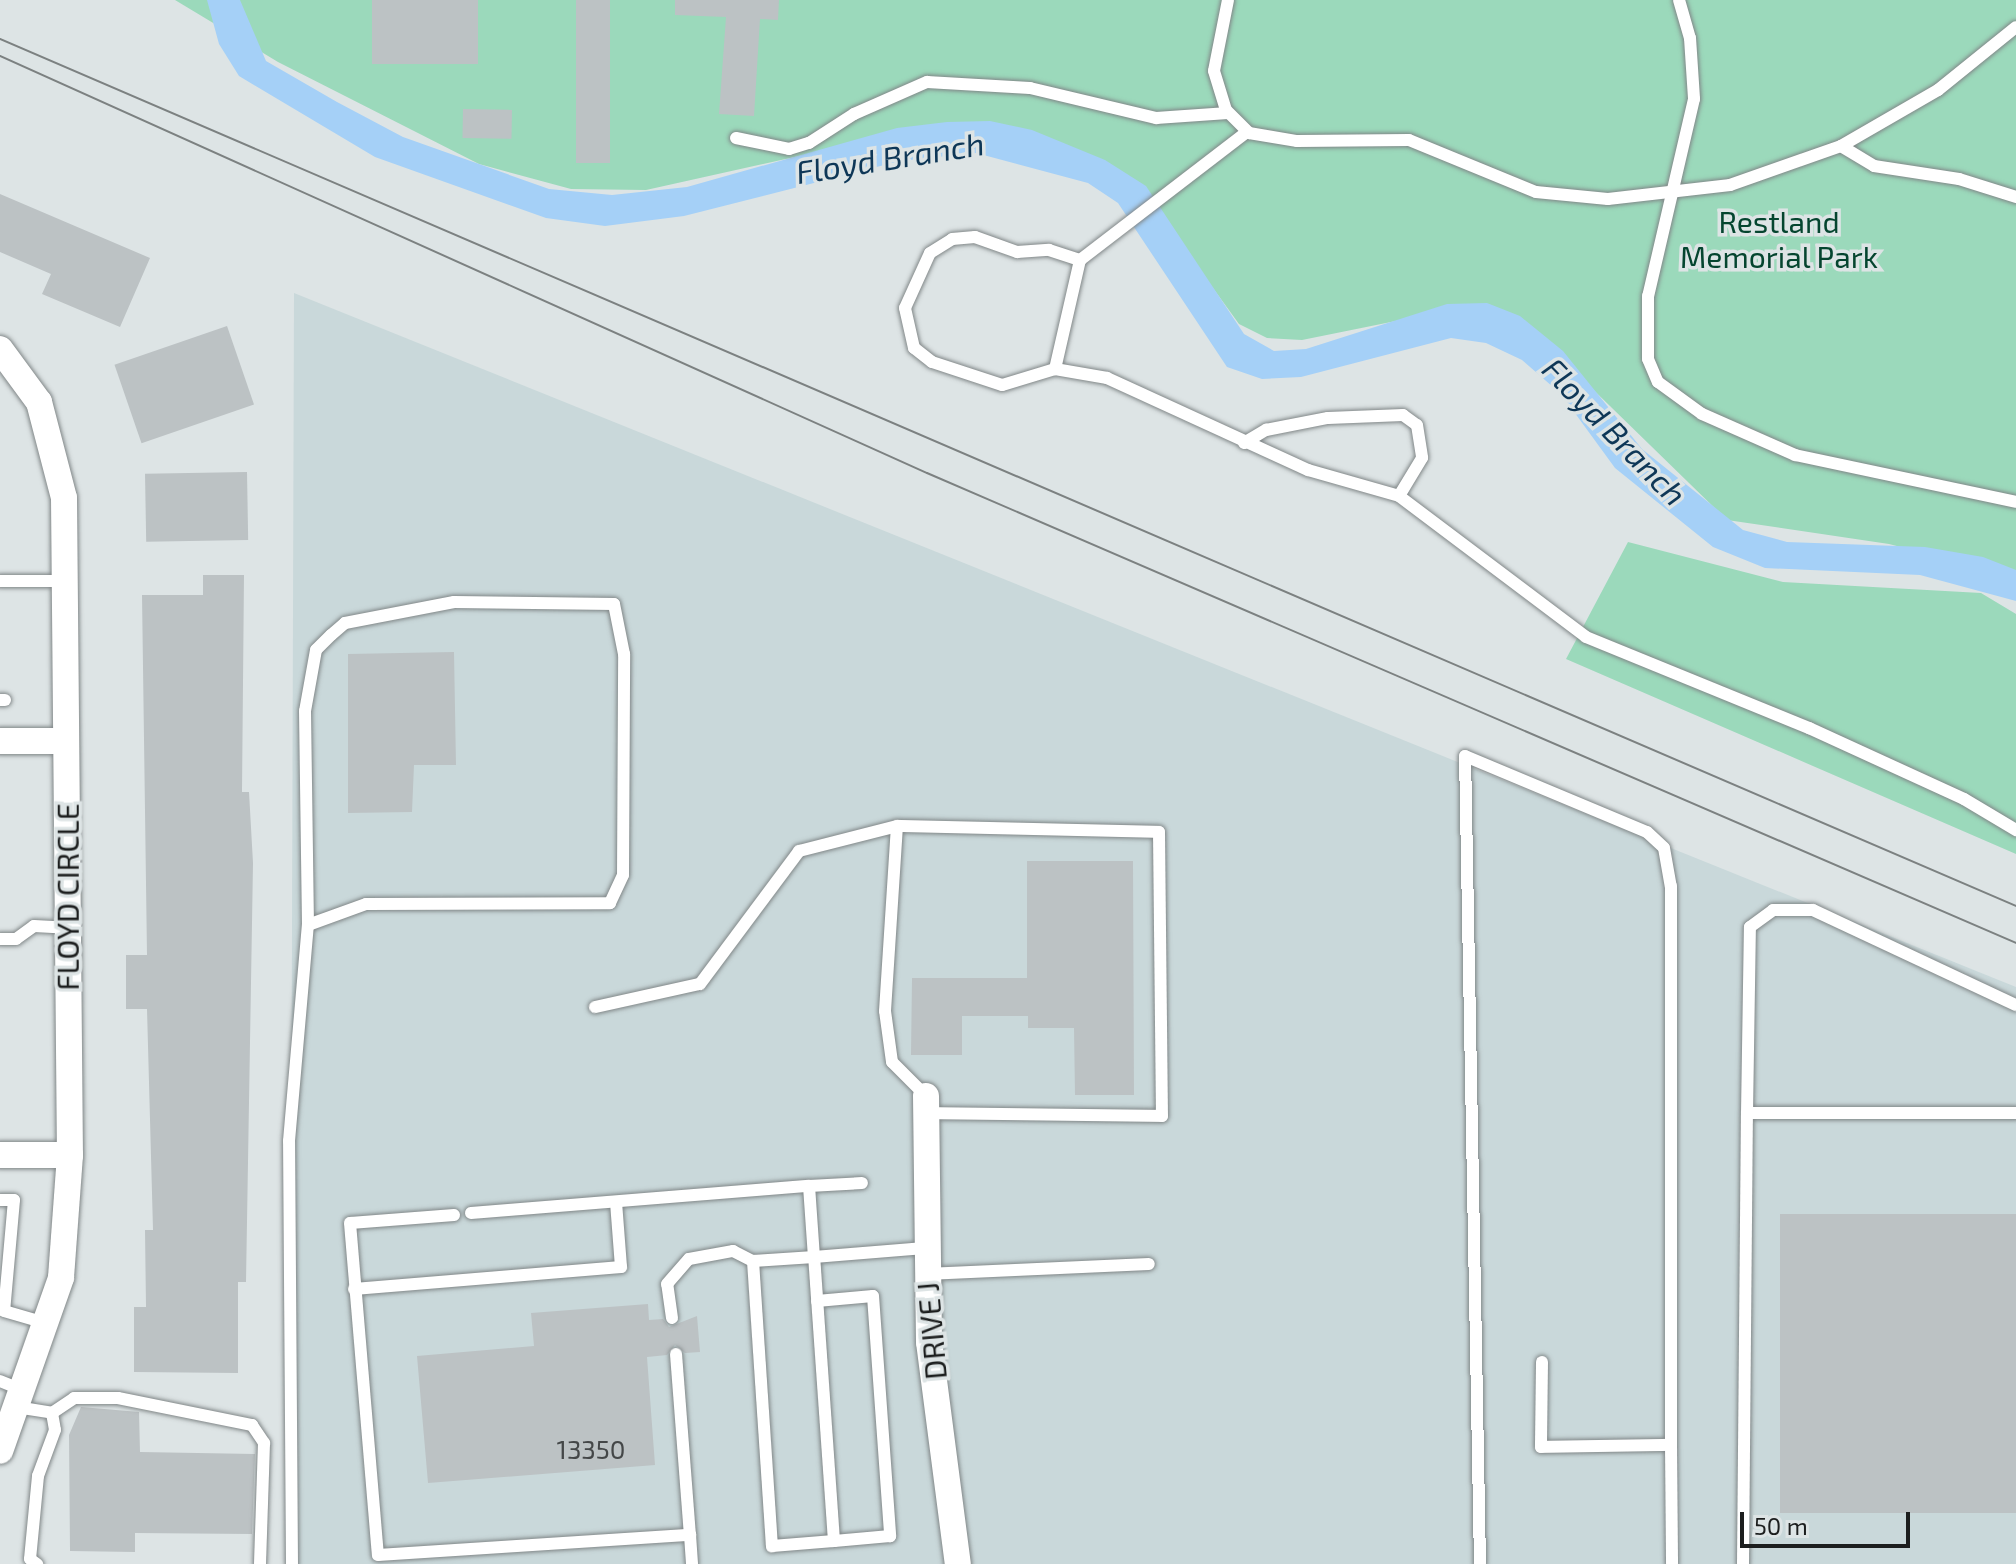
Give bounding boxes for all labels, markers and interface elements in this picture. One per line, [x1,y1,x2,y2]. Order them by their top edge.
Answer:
water label: Floyd Branch [793,123,987,191]
park label: Restland Memorial Park [1680,203,1878,274]
water label: Floyd Branch [1535,349,1695,513]
street label: FLOYD CIRCLE [49,803,85,991]
street label: DRIVE J [909,1280,953,1382]
house number: 13350 [557,1433,625,1465]
scale bar [1744,1496,1914,1546]
text: 50 m [1754,1511,1808,1540]

